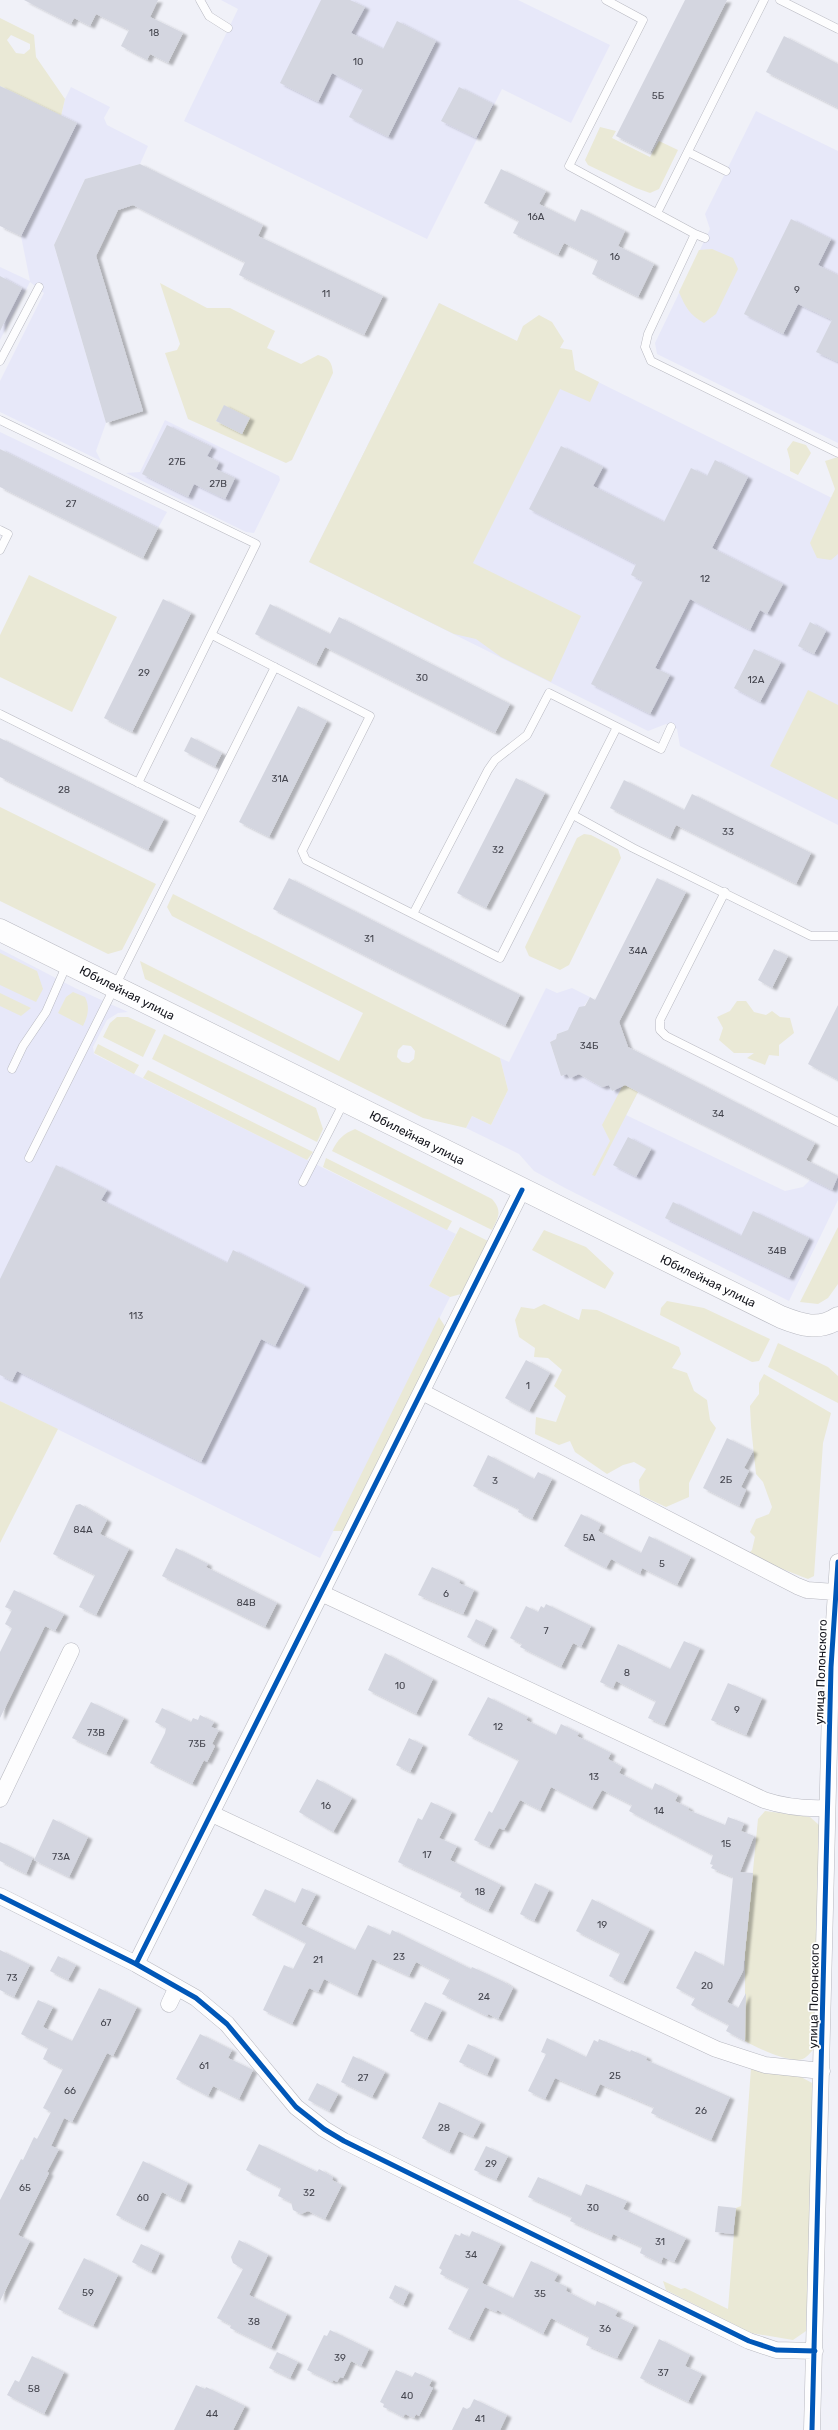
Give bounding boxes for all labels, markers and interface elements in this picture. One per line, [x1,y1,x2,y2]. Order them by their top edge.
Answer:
house number: 18 [149,27,159,39]
house number: 10 [353,56,363,68]
house number: 5Б [652,90,665,102]
house number: 16А [527,211,545,223]
house number: 16 [610,251,620,263]
house number: 9 [794,284,800,296]
house number: 11 [322,288,330,300]
house number: 27Б [168,456,186,468]
house number: 27В [209,478,227,490]
house number: 27 [66,498,77,510]
house number: 12 [700,573,710,585]
house number: 29 [138,667,150,679]
house number: 30 [416,672,428,684]
house number: 12А [748,674,765,686]
house number: 31А [272,773,289,785]
house number: 28 [58,784,70,796]
house number: 33 [722,826,734,838]
house number: 32 [492,844,504,856]
house number: 31 [364,933,374,945]
house number: 34А [629,945,648,957]
street label: Юбилейная улица [77,963,177,1023]
house number: 34Б [580,1040,599,1052]
street label: Юбилейная улица [367,1108,467,1168]
house number: 34 [712,1108,724,1120]
house number: 34В [768,1245,787,1257]
street label: Юбилейная улица [658,1252,758,1310]
house number: 113 [129,1310,143,1322]
house number: 1 [526,1380,530,1392]
house number: 2Б [720,1474,733,1486]
house number: 3 [492,1475,498,1487]
house number: 84А [73,1524,93,1536]
house number: 5А [583,1532,596,1544]
house number: 5 [659,1558,665,1570]
house number: 6 [443,1588,449,1600]
house number: 84В [236,1597,256,1609]
street label: улица Полонского [812,1619,830,1725]
house number: 7 [543,1625,549,1637]
house number: 8 [624,1667,630,1679]
house number: 10 [395,1680,405,1692]
house number: 9 [734,1704,740,1716]
house number: 12 [493,1721,503,1733]
house number: 73В [87,1727,105,1739]
house number: 73Б [188,1738,206,1750]
house number: 13 [589,1771,599,1783]
house number: 16 [321,1800,331,1812]
house number: 14 [654,1805,664,1817]
house number: 15 [721,1838,731,1850]
house number: 17 [422,1849,432,1861]
house number: 73А [52,1851,70,1863]
house number: 18 [475,1886,485,1898]
house number: 19 [597,1919,607,1931]
street label: улица Полонского [806,1943,822,2049]
house number: 23 [393,1951,405,1963]
house number: 21 [313,1954,323,1966]
house number: 73 [6,1972,18,1984]
house number: 20 [701,1980,713,1992]
house number: 24 [478,1991,490,2003]
house number: 67 [101,2017,111,2029]
house number: 61 [199,2060,209,2072]
house number: 25 [609,2070,621,2082]
house number: 27 [358,2072,369,2084]
house number: 66 [64,2085,76,2097]
house number: 26 [695,2105,707,2117]
house number: 28 [438,2122,450,2134]
house number: 29 [485,2158,497,2170]
house number: 65 [19,2182,31,2194]
house number: 32 [303,2187,315,2199]
house number: 60 [137,2192,149,2204]
house number: 30 [587,2202,599,2214]
house number: 31 [655,2236,665,2248]
house number: 34 [465,2249,477,2261]
house number: 59 [82,2287,94,2299]
house number: 35 [534,2288,546,2300]
house number: 38 [248,2316,260,2328]
house number: 36 [599,2323,611,2335]
house number: 39 [334,2352,346,2364]
house number: 37 [657,2367,669,2379]
house number: 58 [28,2383,40,2395]
house number: 40 [401,2390,413,2402]
house number: 44 [206,2408,218,2420]
house number: 41 [475,2413,485,2425]

